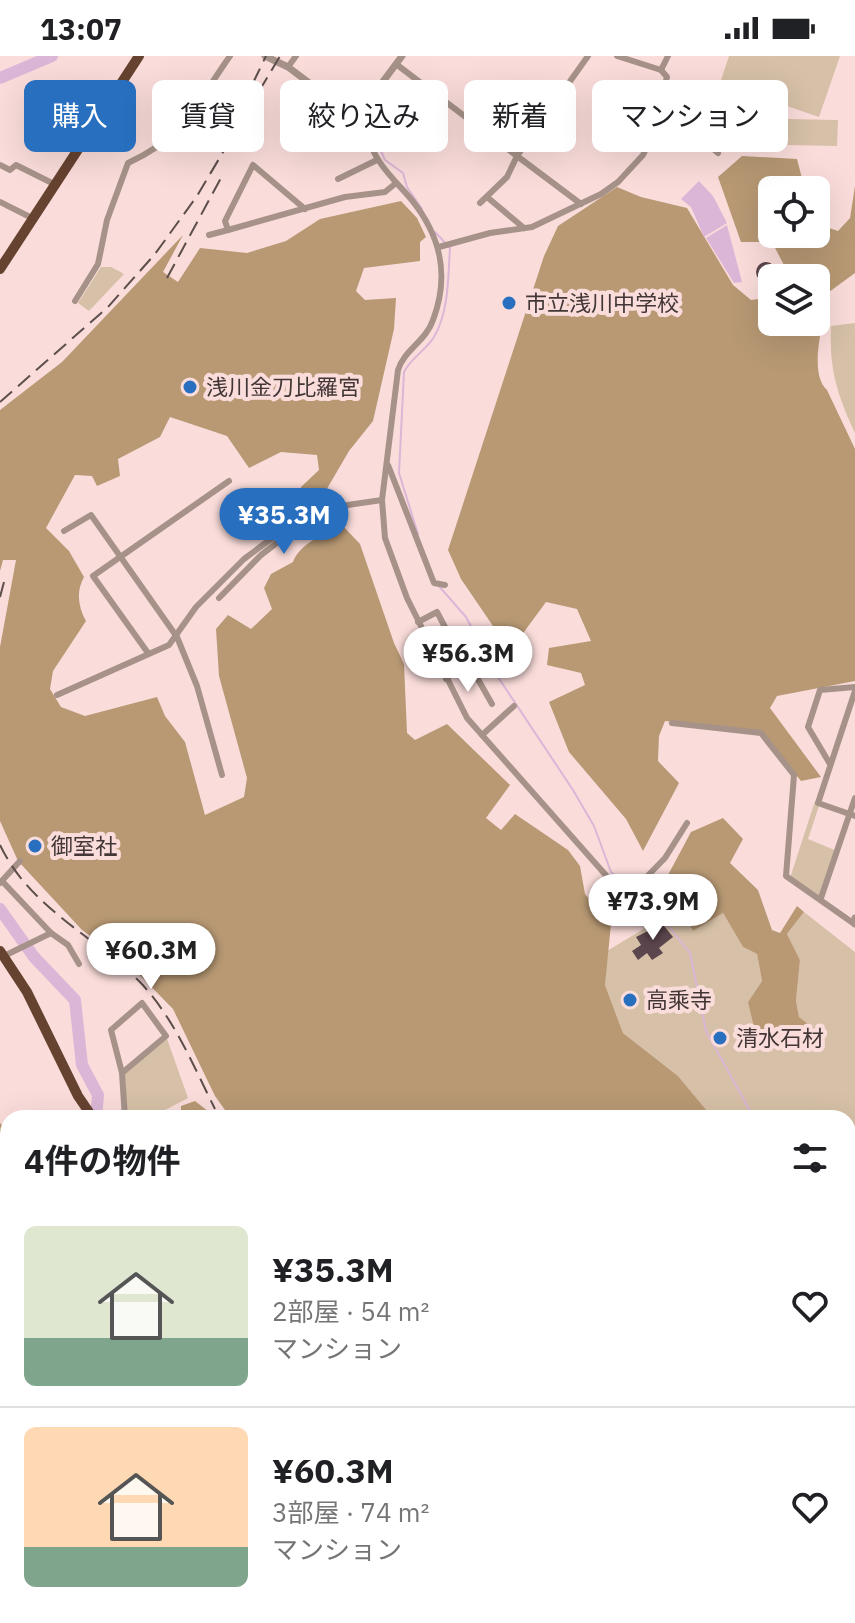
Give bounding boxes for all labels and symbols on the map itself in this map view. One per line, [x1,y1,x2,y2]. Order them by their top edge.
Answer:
place label: 市立浅川中学校 [525,288,679,317]
marker: 市立浅川中学校 [500,294,518,312]
place label: 浅川金刀比羅宮 [206,372,360,401]
marker: 浅川金刀比羅宮 [181,378,199,396]
pin: ¥35.3M [219,488,349,556]
pin: ¥56.3M [403,626,533,694]
place label: 御室社 [51,831,117,860]
marker: 御室社 [26,837,44,855]
pin: ¥73.9M [588,874,718,942]
pin: ¥60.3M [86,923,216,991]
place label: 高乘寺 [646,985,712,1014]
marker: 高乘寺 [621,991,639,1009]
place label: 清水石材 [736,1023,824,1052]
marker: 清水石材 [711,1029,729,1047]

